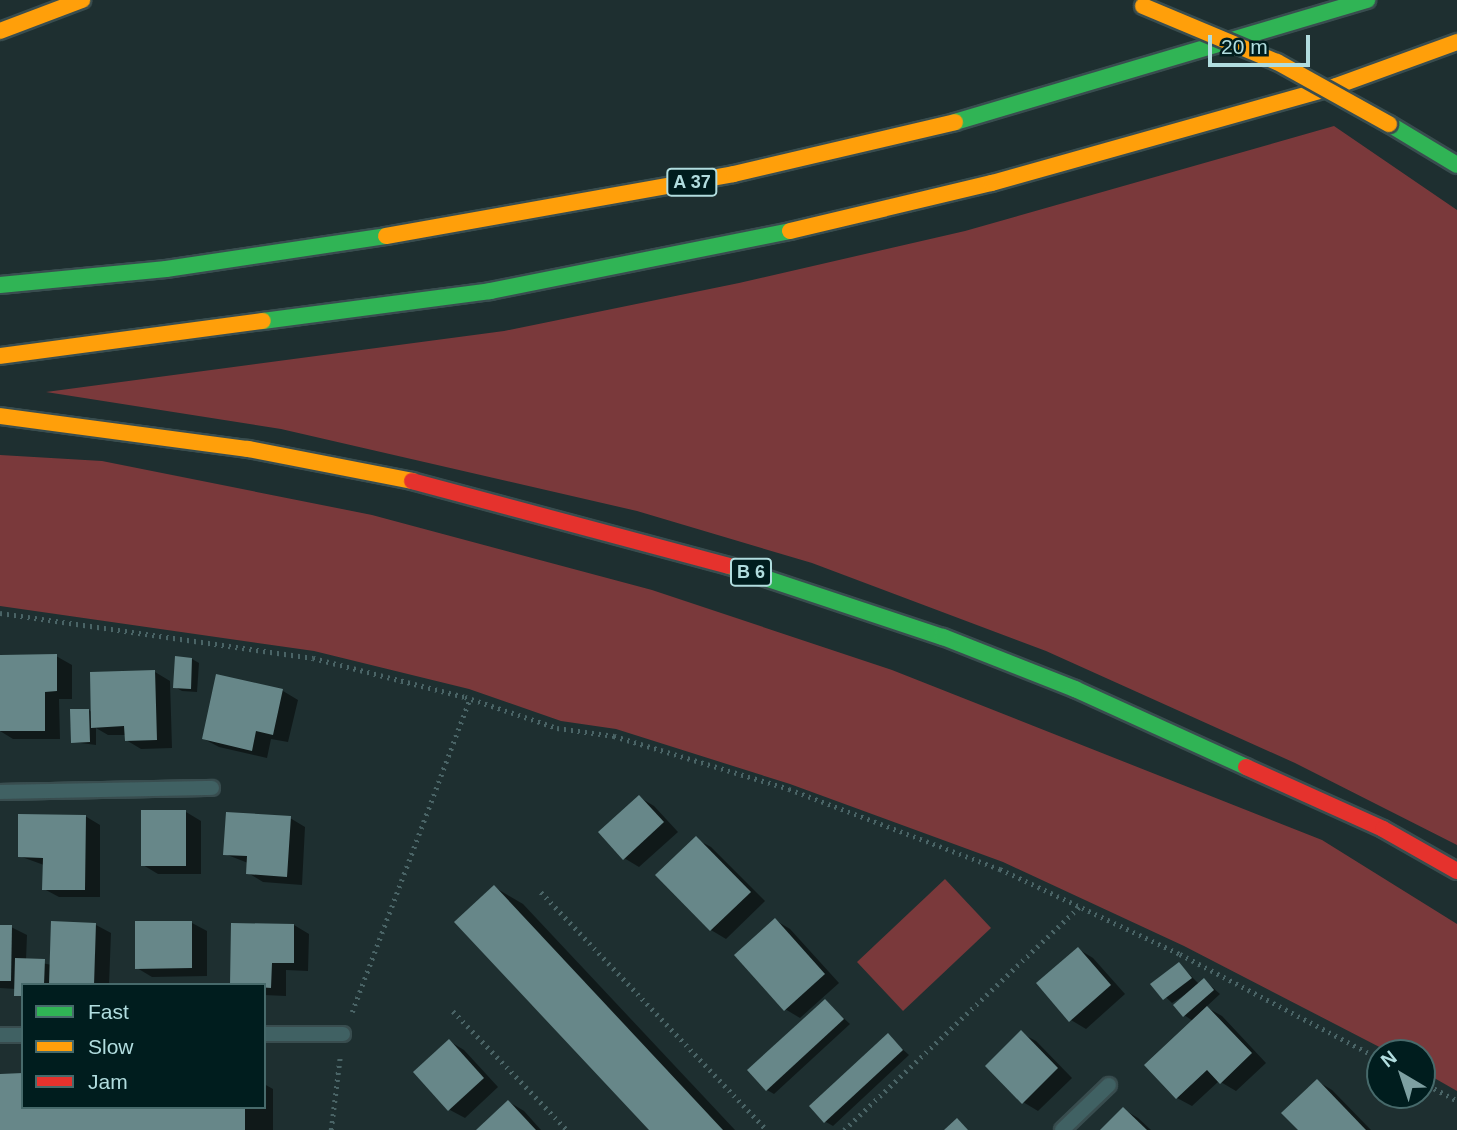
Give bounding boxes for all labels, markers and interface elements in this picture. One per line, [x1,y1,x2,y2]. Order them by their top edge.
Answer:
scale bar [1212,21,1314,65]
text: 20 m [1221,35,1268,58]
road number: A 37 [666,168,718,196]
road number: B 6 [728,558,774,586]
legend [21,983,266,1109]
text: Fast [88,1000,129,1023]
text: Slow [88,1035,134,1058]
north arrow [1366,1039,1436,1109]
text: N [1377,1046,1401,1071]
text: Jam [88,1070,128,1093]

